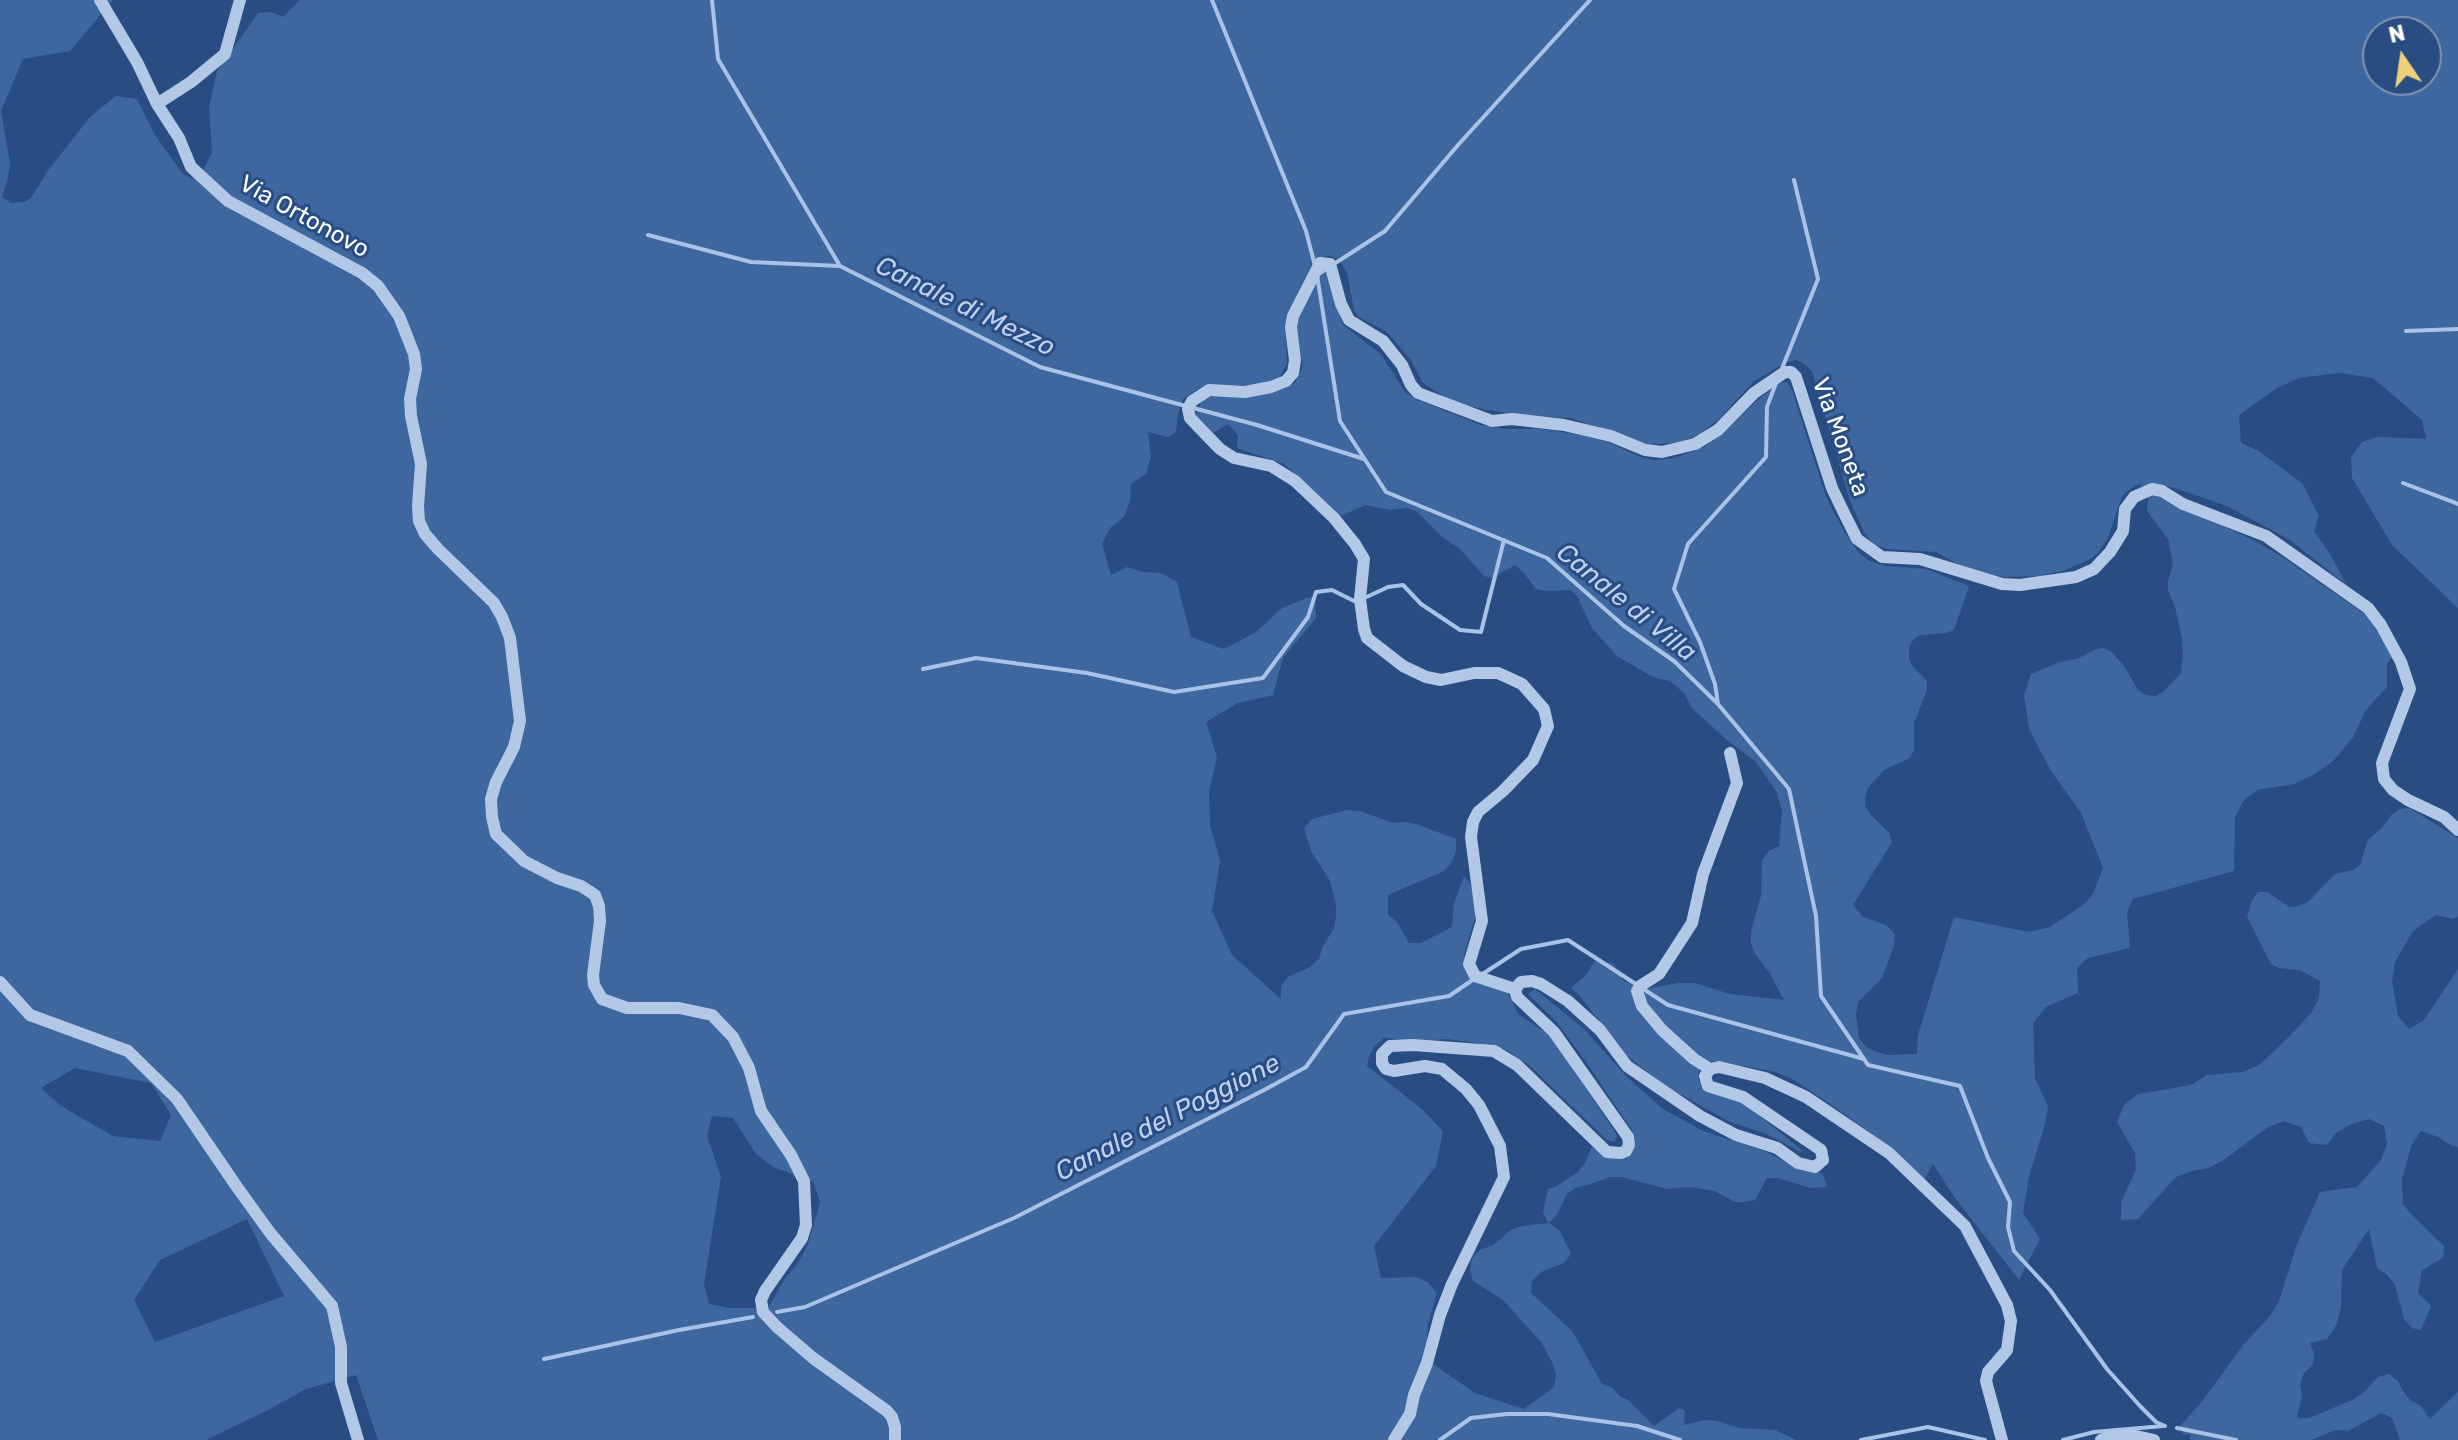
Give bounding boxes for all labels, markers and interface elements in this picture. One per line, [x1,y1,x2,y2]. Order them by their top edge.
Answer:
north arrow [2362,16,2442,96]
text: N [2386,19,2408,49]
street label: Via Ortonovo [234,170,374,264]
water label: Canale di Mezzo [870,250,1060,364]
street label: Via Moneta [1805,374,1875,500]
water label: Canale di Villa [1550,537,1702,669]
water label: Canale del Poggione [1051,1048,1285,1188]

